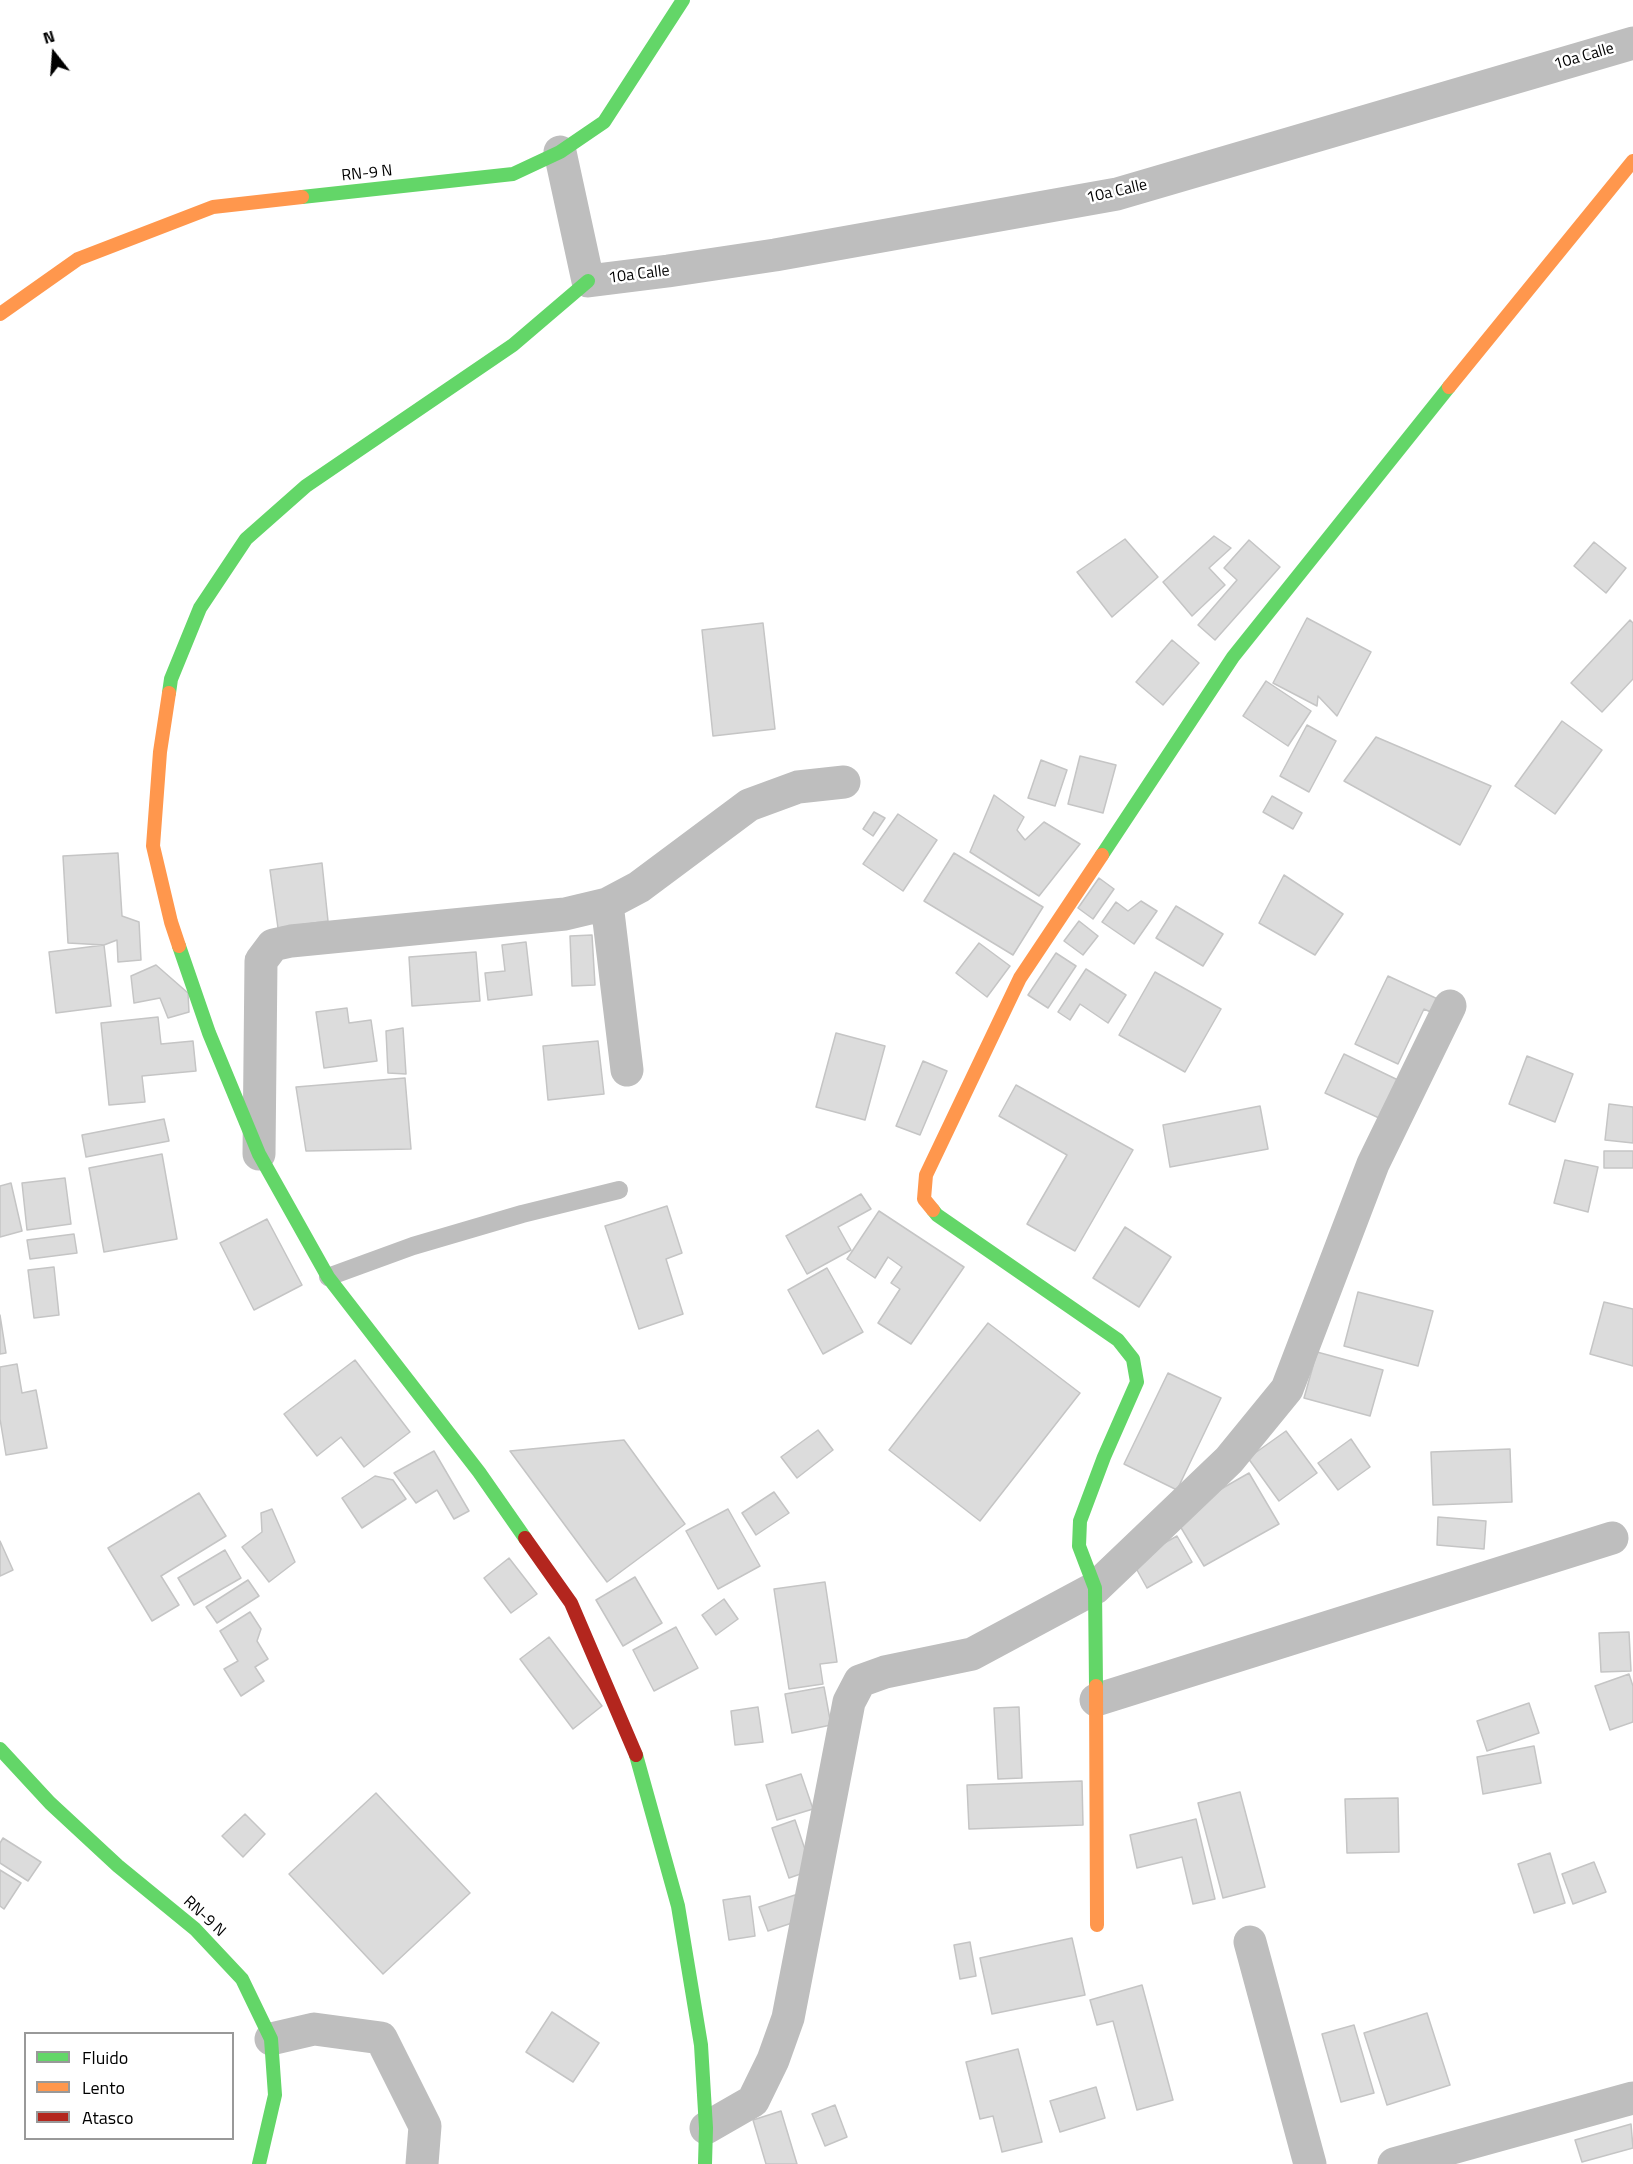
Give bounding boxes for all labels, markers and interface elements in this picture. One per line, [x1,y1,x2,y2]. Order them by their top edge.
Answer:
north arrow [24,24,84,84]
text: N [40,24,58,50]
street label: 10a Calle [1552,39,1616,75]
street label: RN-9 N [341,162,393,186]
street label: 10a Calle [1085,176,1149,208]
street label: 10a Calle [607,262,671,288]
street label: RN-9 N [179,1893,229,1941]
legend [24,2032,234,2140]
text: Fluido [82,2044,128,2071]
text: Lento [82,2074,125,2101]
text: Atasco [82,2104,133,2131]

